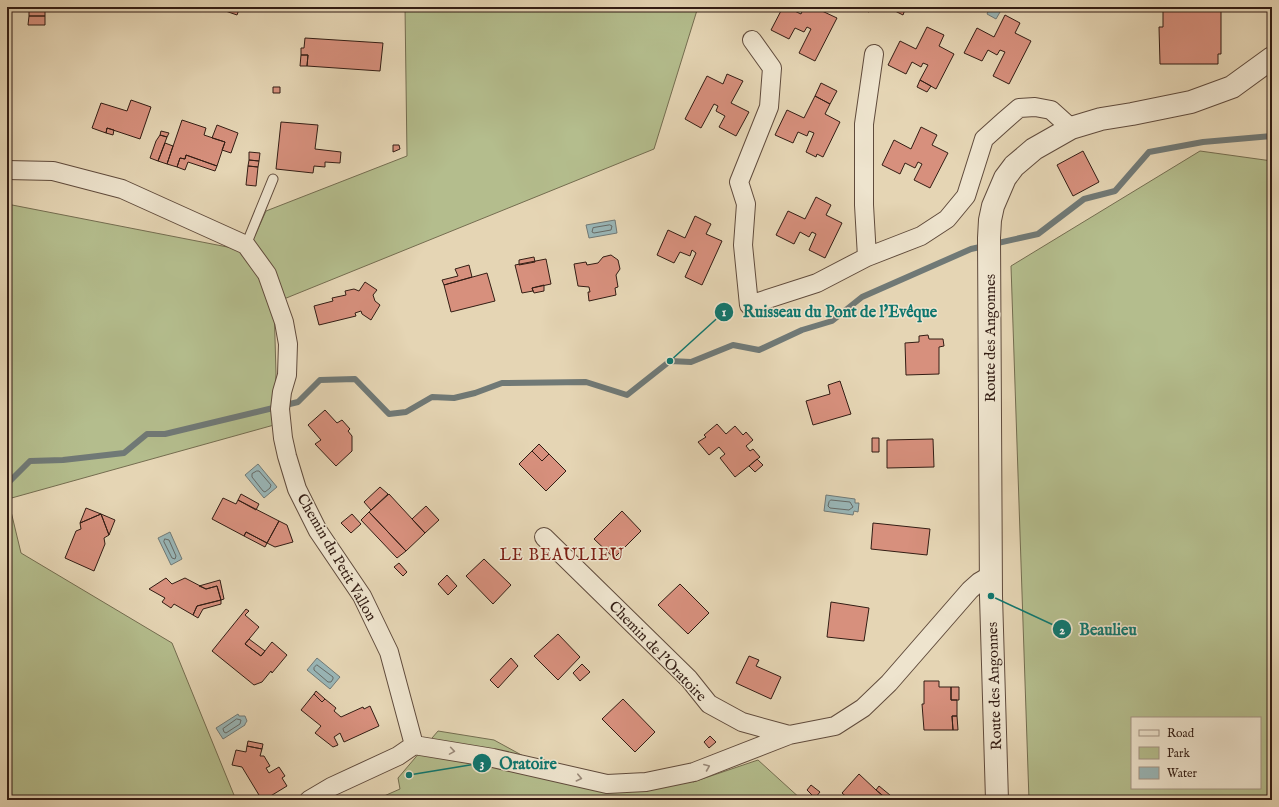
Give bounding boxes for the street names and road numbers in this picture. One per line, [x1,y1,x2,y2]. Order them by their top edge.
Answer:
street label: Route des Angonnes [981,274,1000,402]
street label: Chemin du Petit Vallon [292,490,381,624]
street label: Chemin de l'Oratoire [605,597,711,706]
street label: Route des Angonnes [983,622,1006,750]

